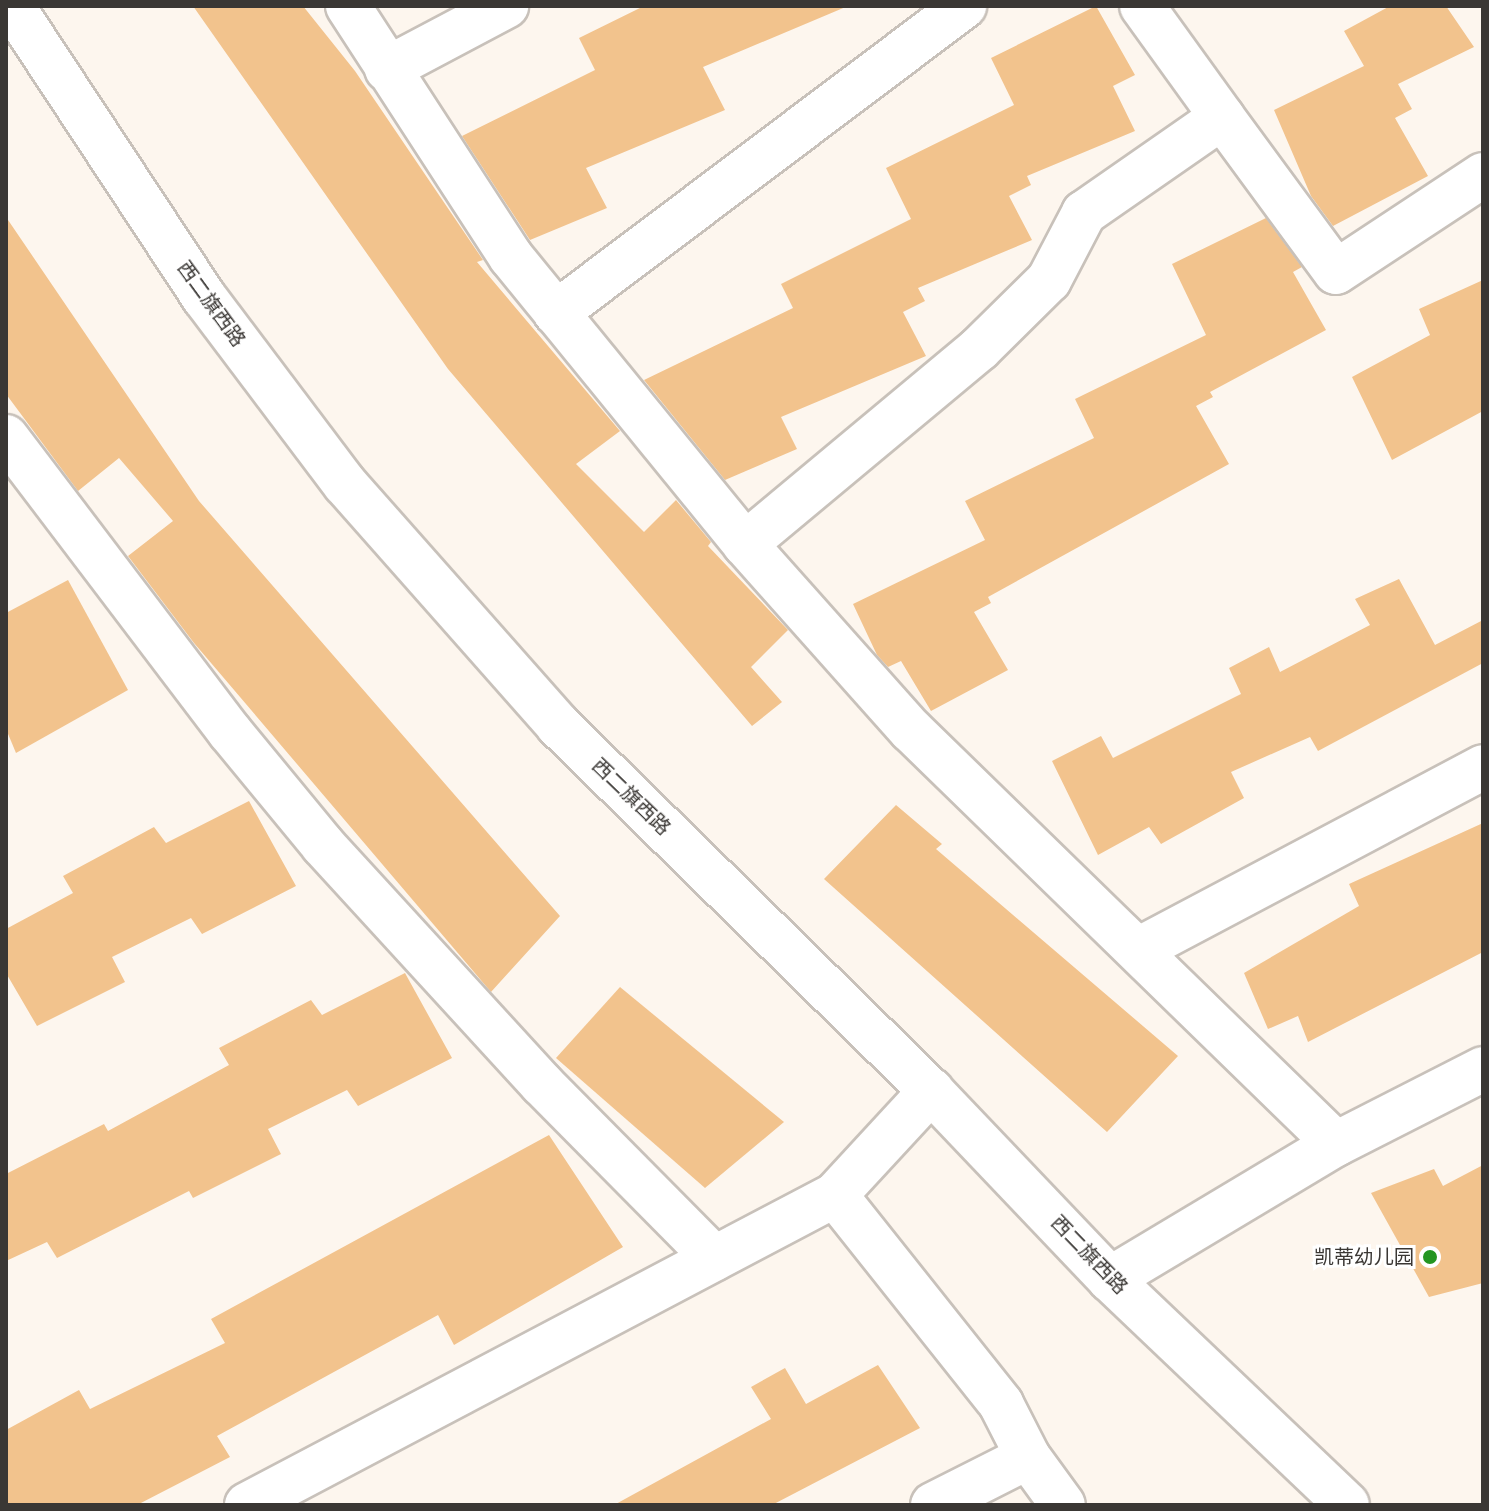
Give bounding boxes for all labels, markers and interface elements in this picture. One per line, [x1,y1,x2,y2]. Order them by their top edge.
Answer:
street label: 西二旗西路 [172,256,250,352]
street label: 西二旗西路 [587,754,675,840]
street label: 西二旗西路 [1046,1211,1132,1299]
place label: 凯蒂幼儿园 [1314,1245,1414,1269]
marker: 凯蒂幼儿园 [1421,1248,1439,1266]

